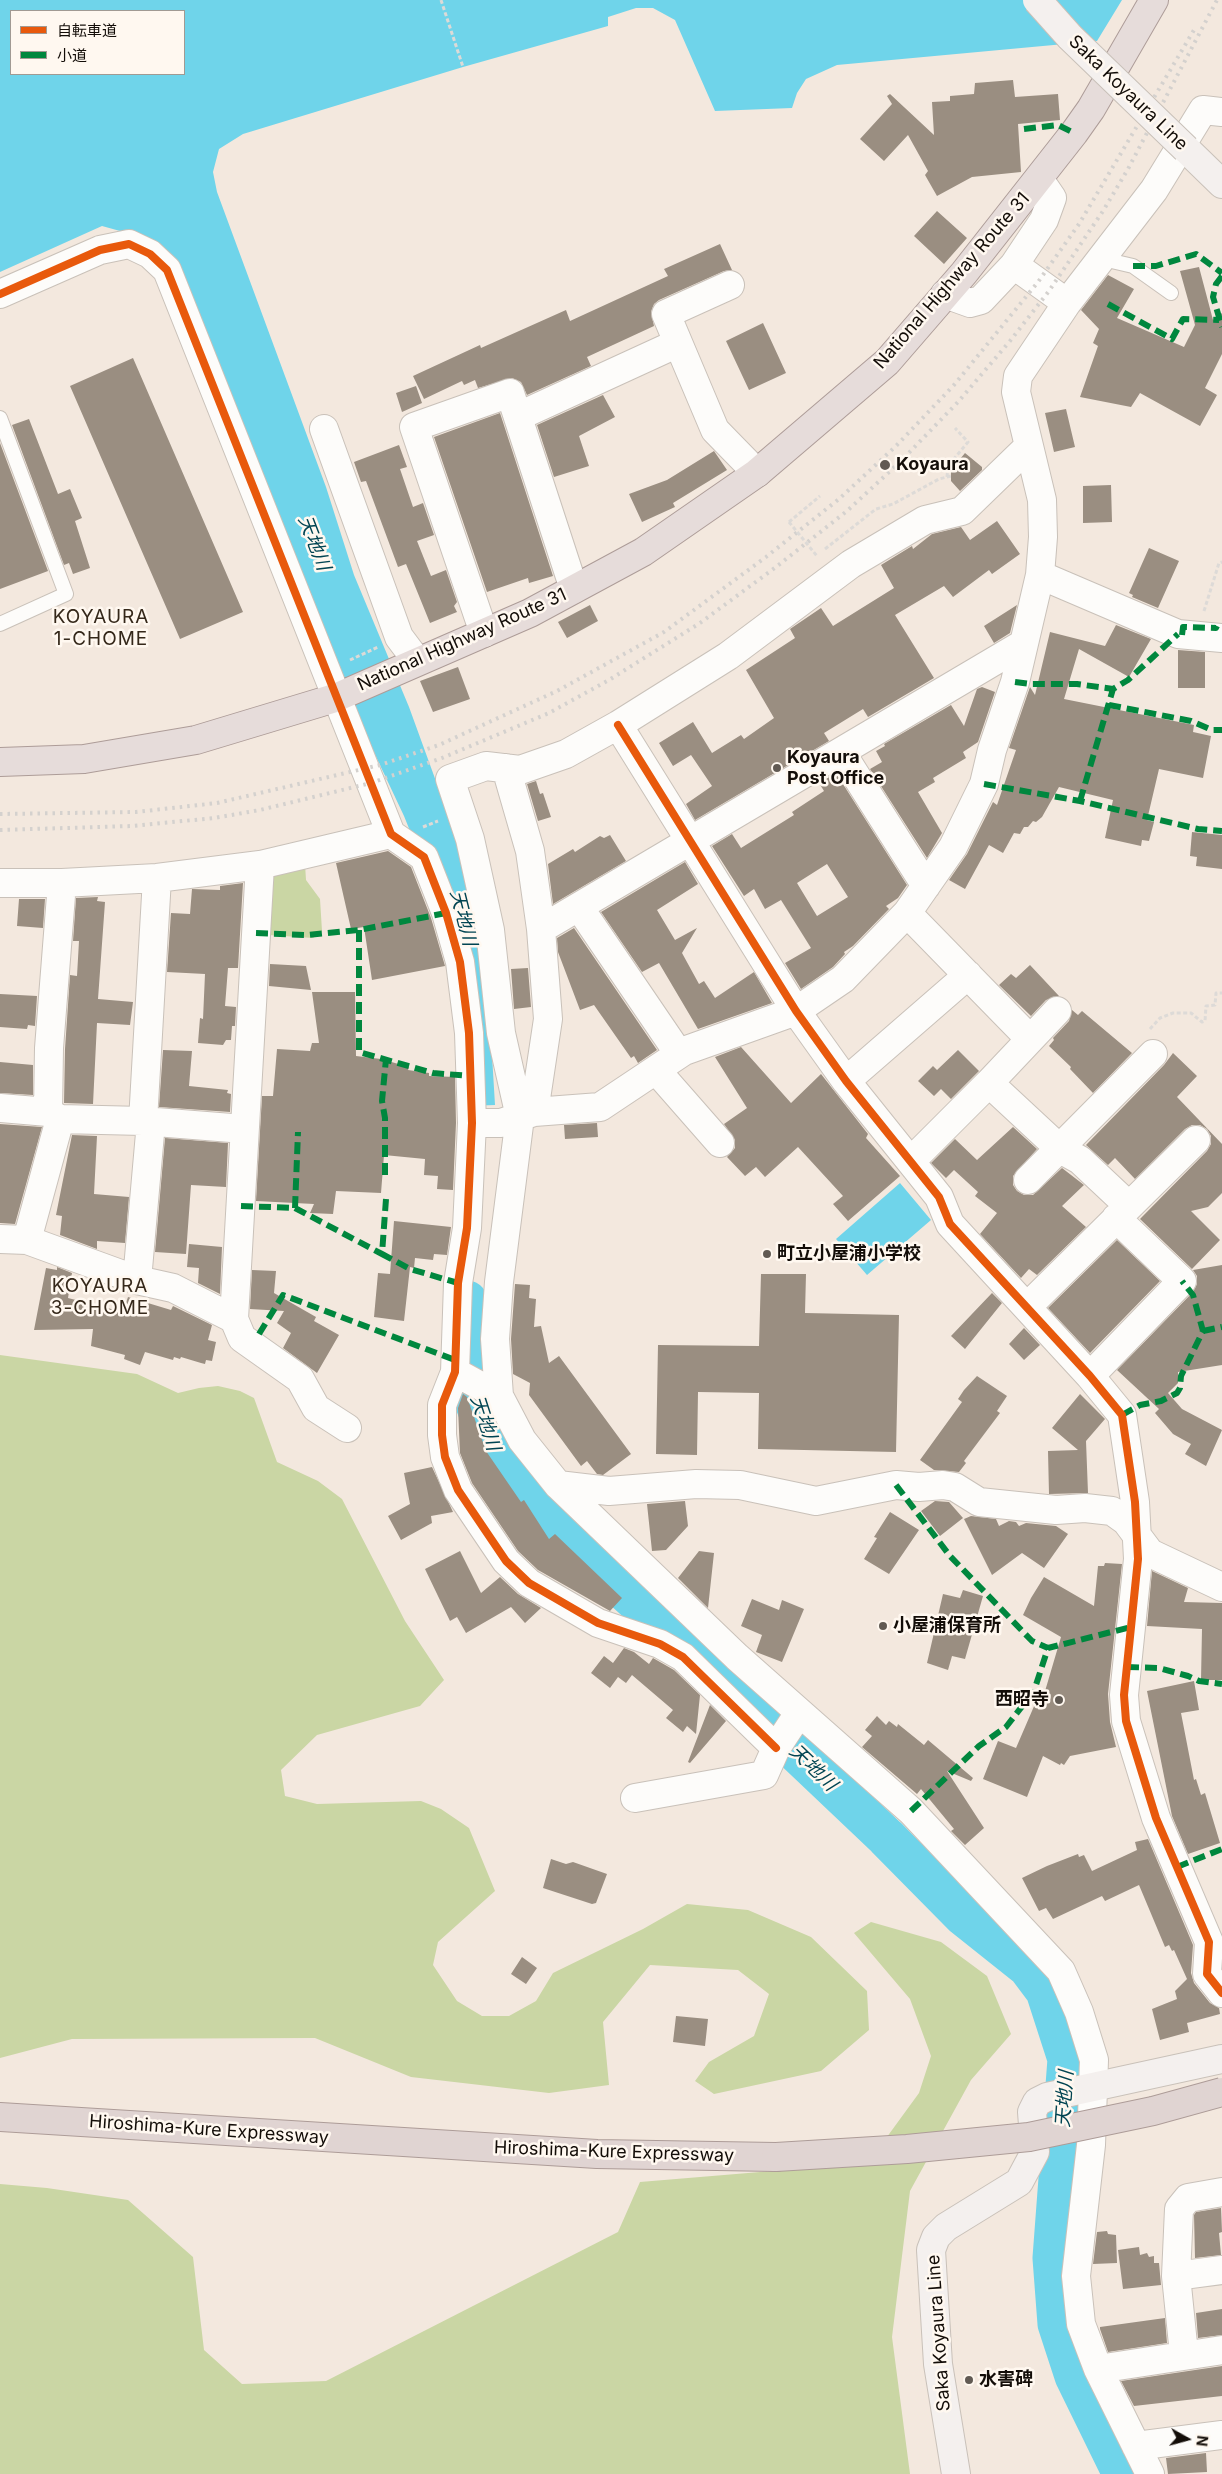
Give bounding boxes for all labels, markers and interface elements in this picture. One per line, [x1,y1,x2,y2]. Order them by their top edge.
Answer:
legend [10,10,185,75]
text: 自転車道 [57,21,117,40]
street label: Saka Koyaura Line [1064,31,1192,155]
text: 小道 [57,46,87,65]
street label: National Highway Route 31 [870,188,1034,374]
place label: Koyaura [896,454,969,476]
marker: Koyaura [878,458,892,472]
water label: 天地川 [293,512,335,574]
street label: National Highway Route 31 [354,584,570,696]
district label: KOYAURA 1-CHOME [52,606,150,650]
place label: Koyaura Post Office [787,747,884,790]
marker: Koyaura Post Office [771,762,783,774]
water label: 天地川 [445,888,481,948]
place label: 町立小屋浦小学校 [777,1243,921,1265]
marker: 町立小屋浦小学校 [761,1248,773,1260]
district label: KOYAURA 3-CHOME [50,1275,150,1319]
water label: 天地川 [465,1392,505,1454]
place label: 小屋浦保育所 [893,1615,1001,1637]
marker: 小屋浦保育所 [877,1620,889,1632]
place label: 西昭寺 [995,1689,1049,1711]
marker: 西昭寺 [1053,1694,1065,1706]
water label: 天地川 [785,1740,841,1796]
water label: 天地川 [1052,2070,1078,2128]
street label: Hiroshima-Kure Expressway [88,2111,330,2149]
street label: Hiroshima-Kure Expressway [494,2137,734,2167]
street label: Saka Koyaura Line [923,2254,955,2412]
place label: 水害碑 [979,2369,1033,2391]
marker: 水害碑 [963,2374,975,2386]
north arrow [1162,2414,1212,2464]
text: N [1193,2435,1211,2447]

